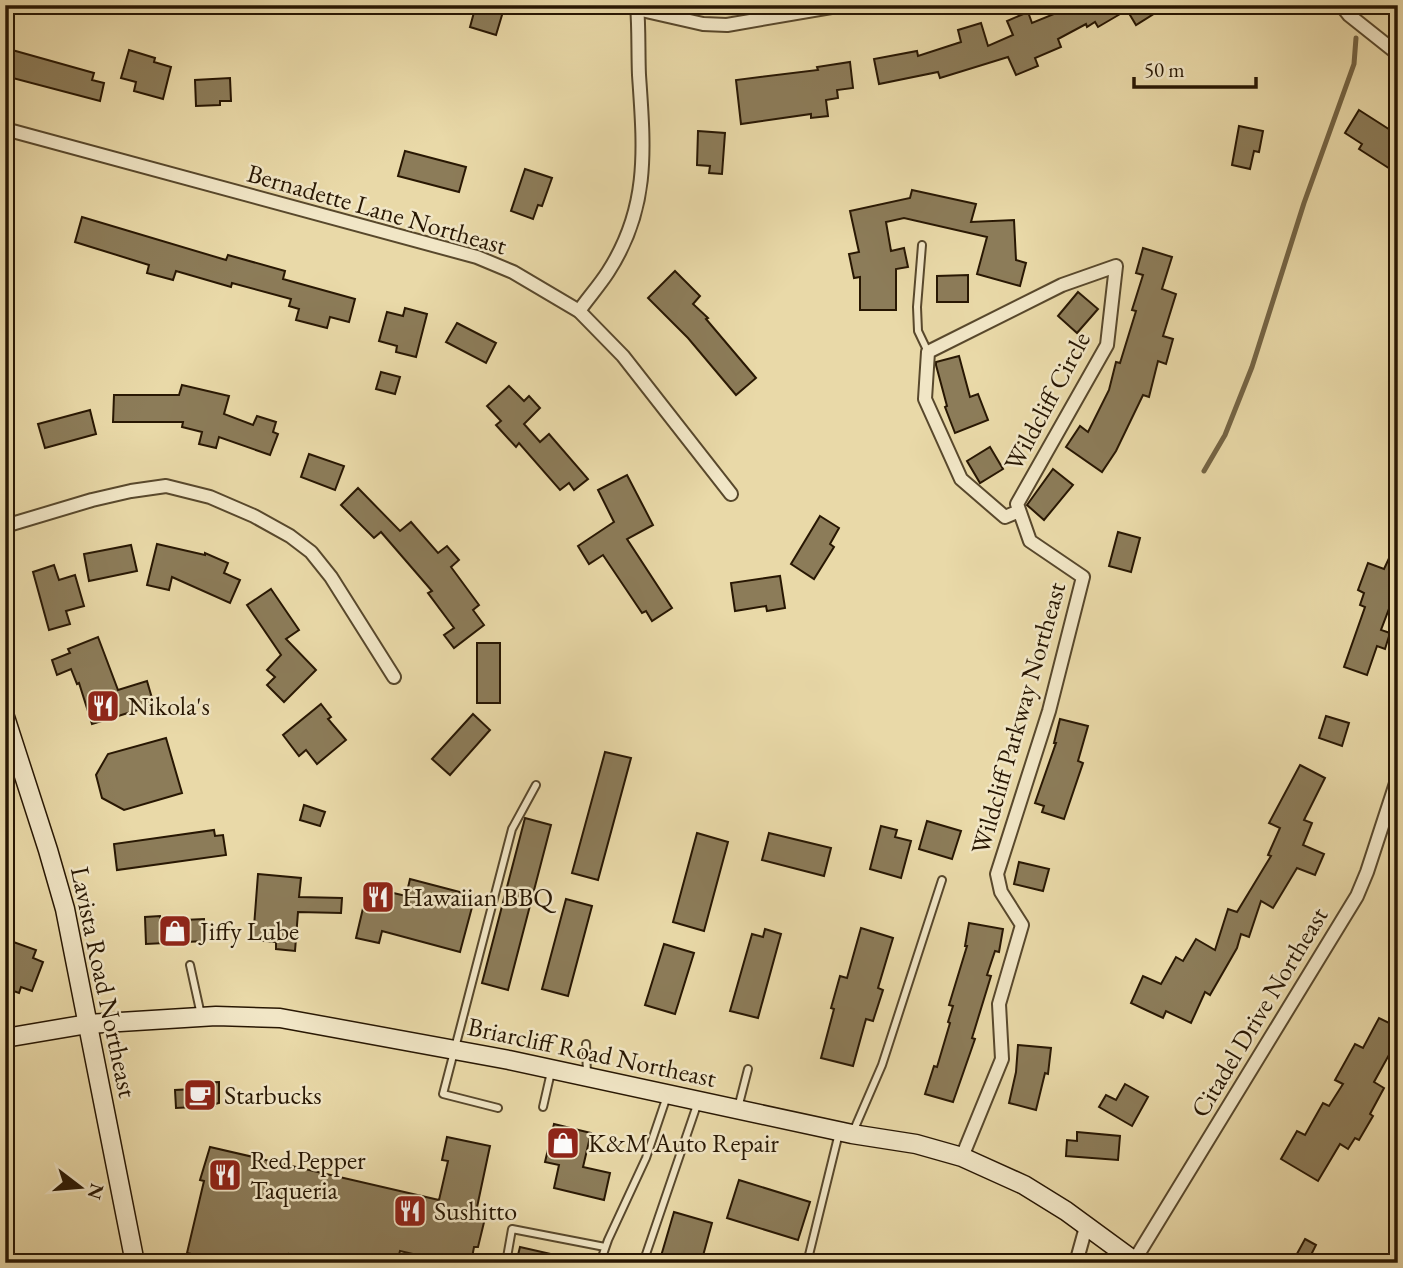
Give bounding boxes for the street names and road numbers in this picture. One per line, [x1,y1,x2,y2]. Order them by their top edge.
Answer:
street label: Bernadette Lane Northeast [243,156,511,262]
street label: Wildcliff Circle [996,326,1098,476]
street label: Wildcliff Parkway Northeast [963,578,1073,858]
street label: Lavista Road Northeast [63,863,145,1101]
street label: Citadel Drive Northeast [1183,901,1335,1123]
street label: Briarcliff Road Northeast [465,1009,719,1095]

